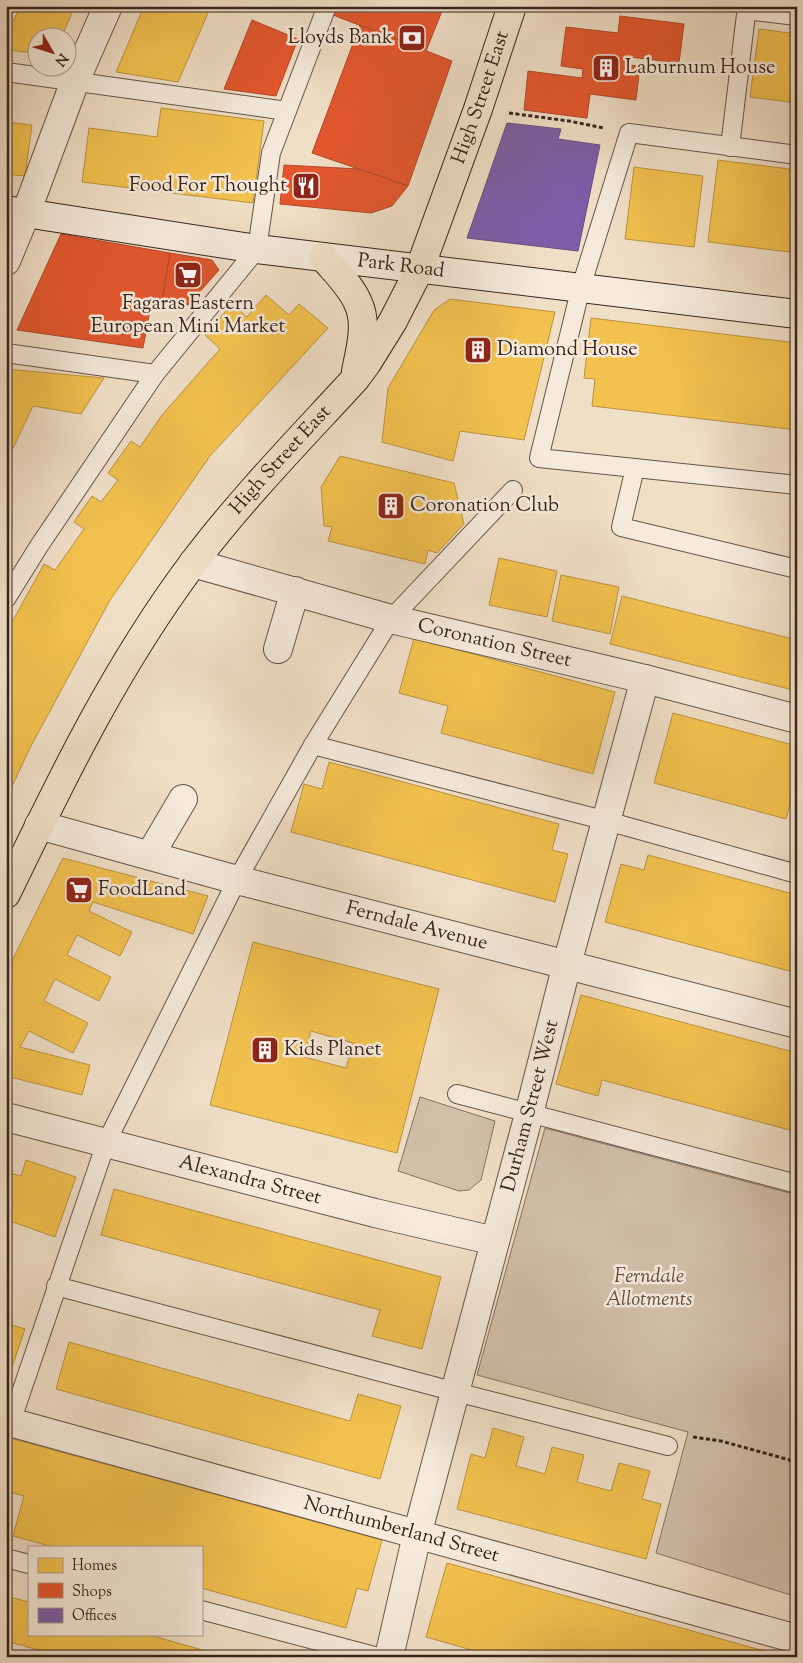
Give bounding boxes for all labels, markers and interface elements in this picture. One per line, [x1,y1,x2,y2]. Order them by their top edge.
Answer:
bank icon: Lloyds Bank [397,23,427,53]
place label: Lloyds Bank [288,24,393,53]
street label: High Street East [445,27,517,168]
north arrow [28,28,78,78]
text: N [49,48,72,70]
building icon: Laburnum House [591,53,621,83]
place label: Laburnum House [625,54,775,83]
restaurant icon: Food For Thought [291,171,321,201]
place label: Food For Thought [129,172,287,201]
street label: Park Road [356,247,446,286]
supermarket icon: Fagaras Eastern European Mini Market [173,260,203,290]
place label: Fagaras Eastern European Mini Market [91,290,285,342]
building icon: Diamond House [463,335,493,365]
place label: Diamond House [497,336,638,365]
street label: High Street East [223,399,338,521]
building icon: Coronation Club [376,491,406,521]
place label: Coronation Club [410,492,559,521]
street label: Coronation Street [415,611,574,676]
supermarket icon: FoodLand [64,875,94,905]
place label: FoodLand [98,876,186,905]
street label: Ferndale Avenue [343,894,491,958]
street label: Durham Street West [494,1017,567,1195]
building icon: Kids Planet [250,1035,280,1065]
place label: Kids Planet [284,1036,381,1065]
street label: Alexandra Street [175,1148,325,1213]
park label: Ferndale Allotments [606,1263,693,1315]
street label: Northumberland Street [300,1489,503,1571]
legend [28,1546,202,1636]
text: Homes [72,1556,117,1577]
text: Shops [72,1582,112,1603]
text: Offices [72,1606,117,1627]

